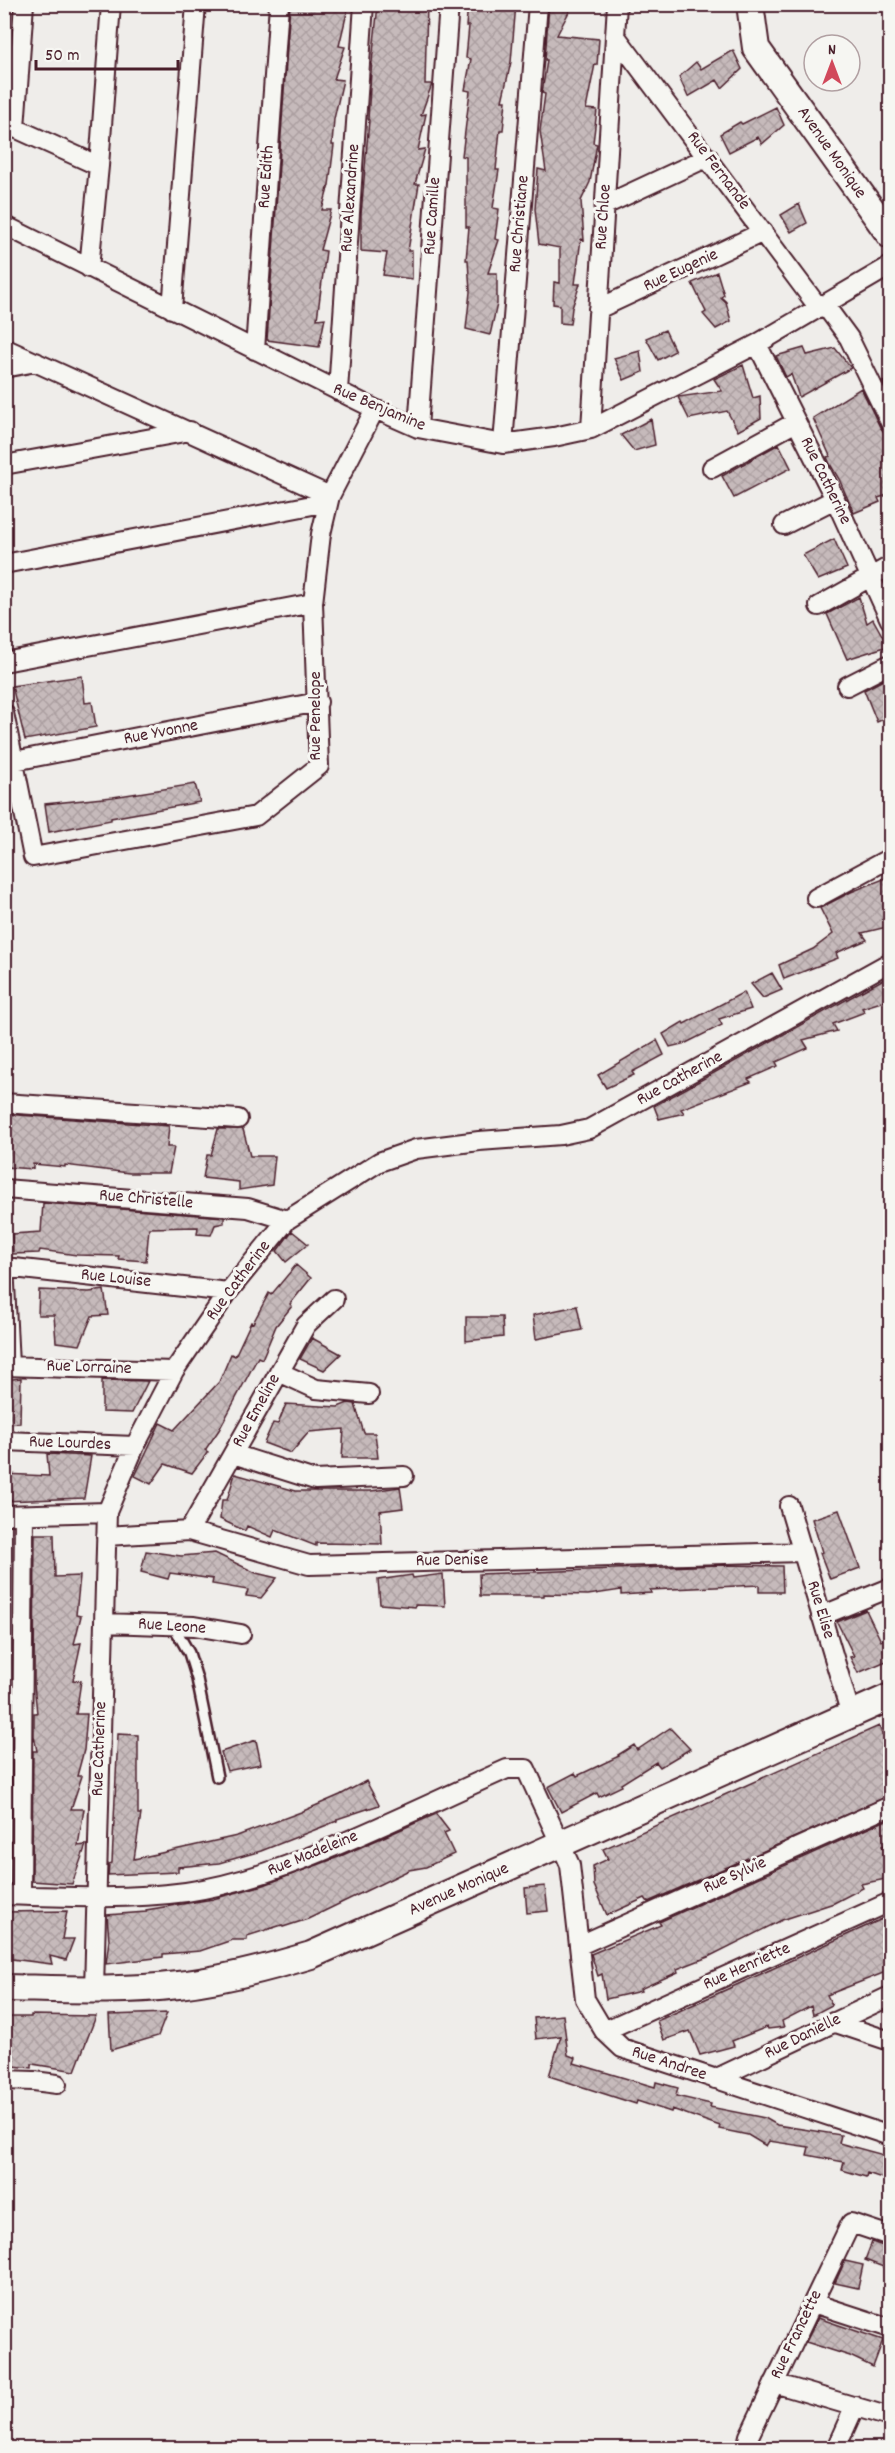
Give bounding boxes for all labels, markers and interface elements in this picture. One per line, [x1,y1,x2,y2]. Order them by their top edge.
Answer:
scale bar [36,33,178,71]
north arrow [802,33,862,93]
text: N [828,39,836,62]
text: 50 m [45,44,80,69]
street label: Avenue Monique [790,102,872,204]
street label: Rue Fernande [680,126,756,216]
street label: Rue Alexandrine [335,143,367,253]
street label: Rue Edith [252,145,282,209]
street label: Rue Christiane [503,174,537,274]
street label: Rue Camille [418,176,448,256]
street label: Rue Chloe [589,183,619,251]
street label: Rue Eugenie [640,243,723,299]
street label: Rue Benjamine [329,377,429,439]
street label: Rue Catherine [793,433,857,529]
street label: Rue Penelope [304,671,329,761]
street label: Rue Yvonne [122,714,200,752]
street label: Rue Catherine [632,1045,728,1113]
street label: Rue Christelle [98,1183,194,1217]
street label: Rue Catherine [200,1236,278,1326]
street label: Rue Louise [80,1263,152,1295]
street label: Rue Lorraine [46,1354,132,1382]
street label: Rue Emeline [226,1370,288,1452]
street label: Rue Lourdes [28,1430,112,1458]
street label: Rue Denise [415,1548,489,1574]
street label: Rue Elise [799,1578,841,1642]
street label: Rue Leone [137,1612,207,1642]
street label: Rue Catherine [86,1701,114,1797]
street label: Rue Madeleine [264,1824,362,1884]
street label: Rue Sylvie [699,1851,771,1901]
street label: Avenue Monique [405,1857,513,1923]
street label: Rue Henriette [699,1937,795,1997]
street label: Rue Danielle [761,2008,846,2066]
street label: Rue Andree [628,2040,710,2088]
street label: Rue Francette [765,2286,829,2384]

